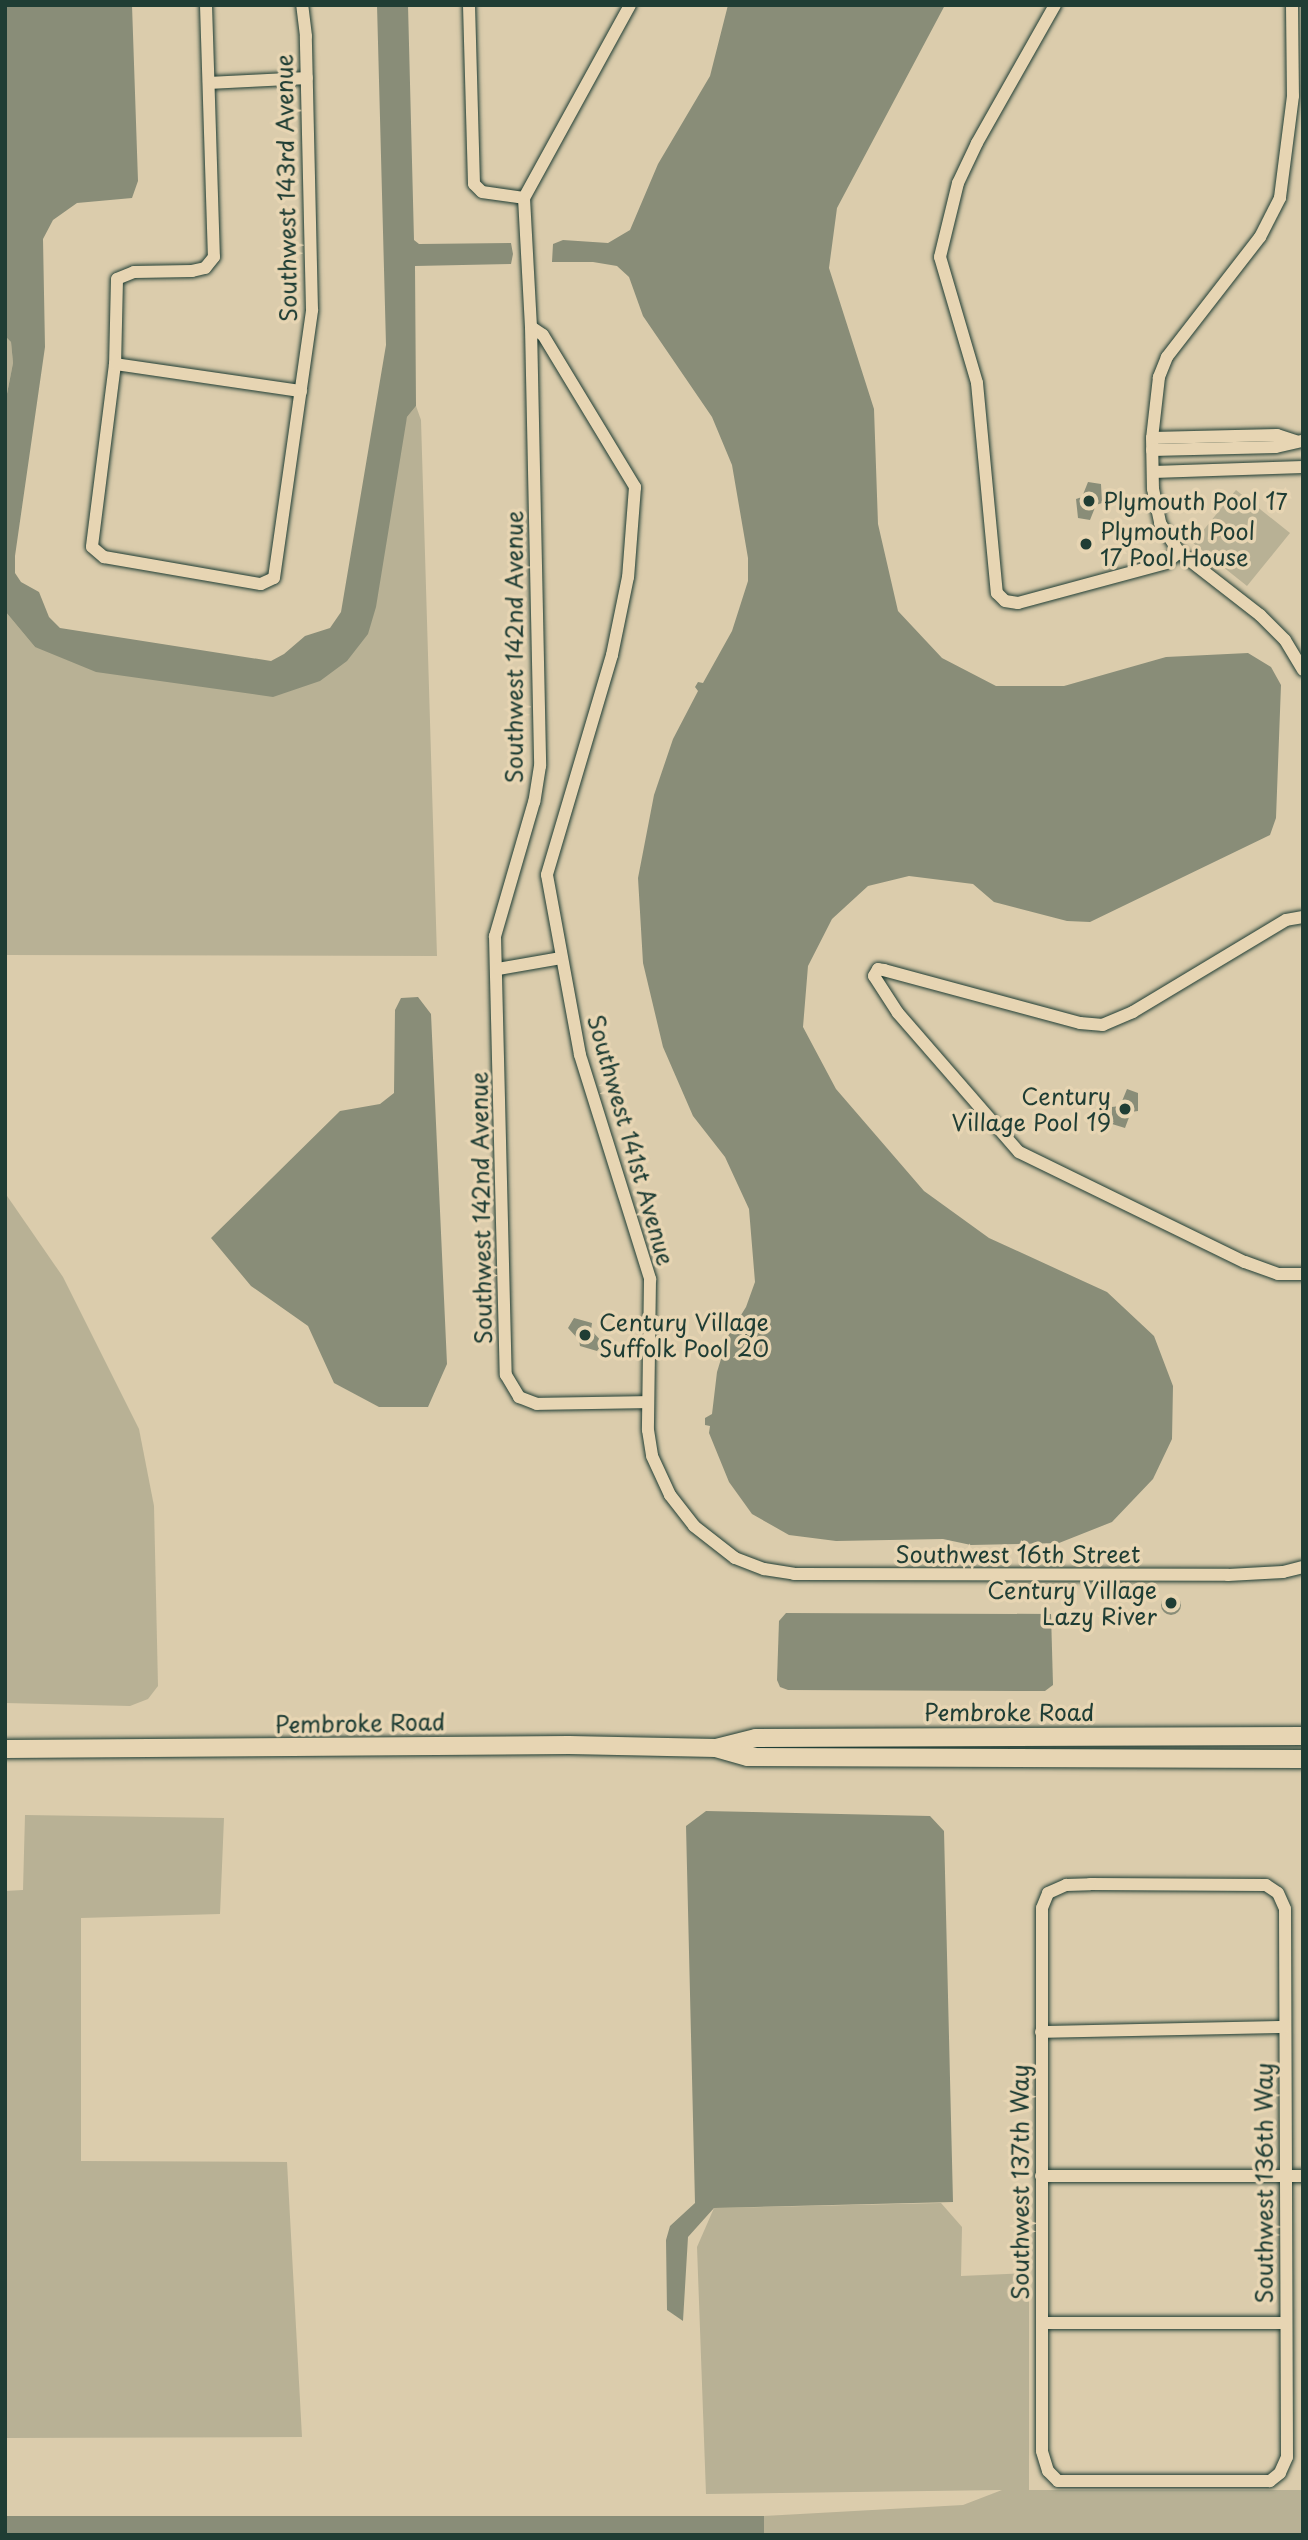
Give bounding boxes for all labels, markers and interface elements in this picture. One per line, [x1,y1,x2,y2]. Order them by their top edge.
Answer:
street label: Southwest 143rd Avenue [270,53,302,323]
place label: Plymouth Pool 17 [1103,487,1290,515]
marker: Plymouth Pool 17 [1081,493,1097,509]
street label: Southwest 142nd Avenue [500,510,528,784]
place label: Plymouth Pool 17 Pool House [1100,517,1257,571]
marker: Plymouth Pool 17 Pool House [1078,536,1094,552]
street label: Southwest 141st Avenue [582,1010,680,1270]
street label: Southwest 142nd Avenue [465,1071,497,1345]
place label: Century Village Pool 19 [953,1082,1111,1136]
marker: Century Village Pool 19 [1117,1101,1133,1117]
place label: Century Village Suffolk Pool 20 [599,1308,770,1362]
marker: Century Village Suffolk Pool 20 [577,1327,593,1343]
street label: Southwest 16th Street [895,1540,1141,1568]
place label: Century Village Lazy River [986,1576,1157,1630]
marker: Century Village Lazy River [1163,1595,1179,1611]
street label: Pembroke Road [923,1698,1095,1726]
street label: Pembroke Road [274,1708,446,1738]
street label: Southwest 136th Way [1250,2062,1278,2304]
street label: Southwest 137th Way [1006,2063,1034,2301]

